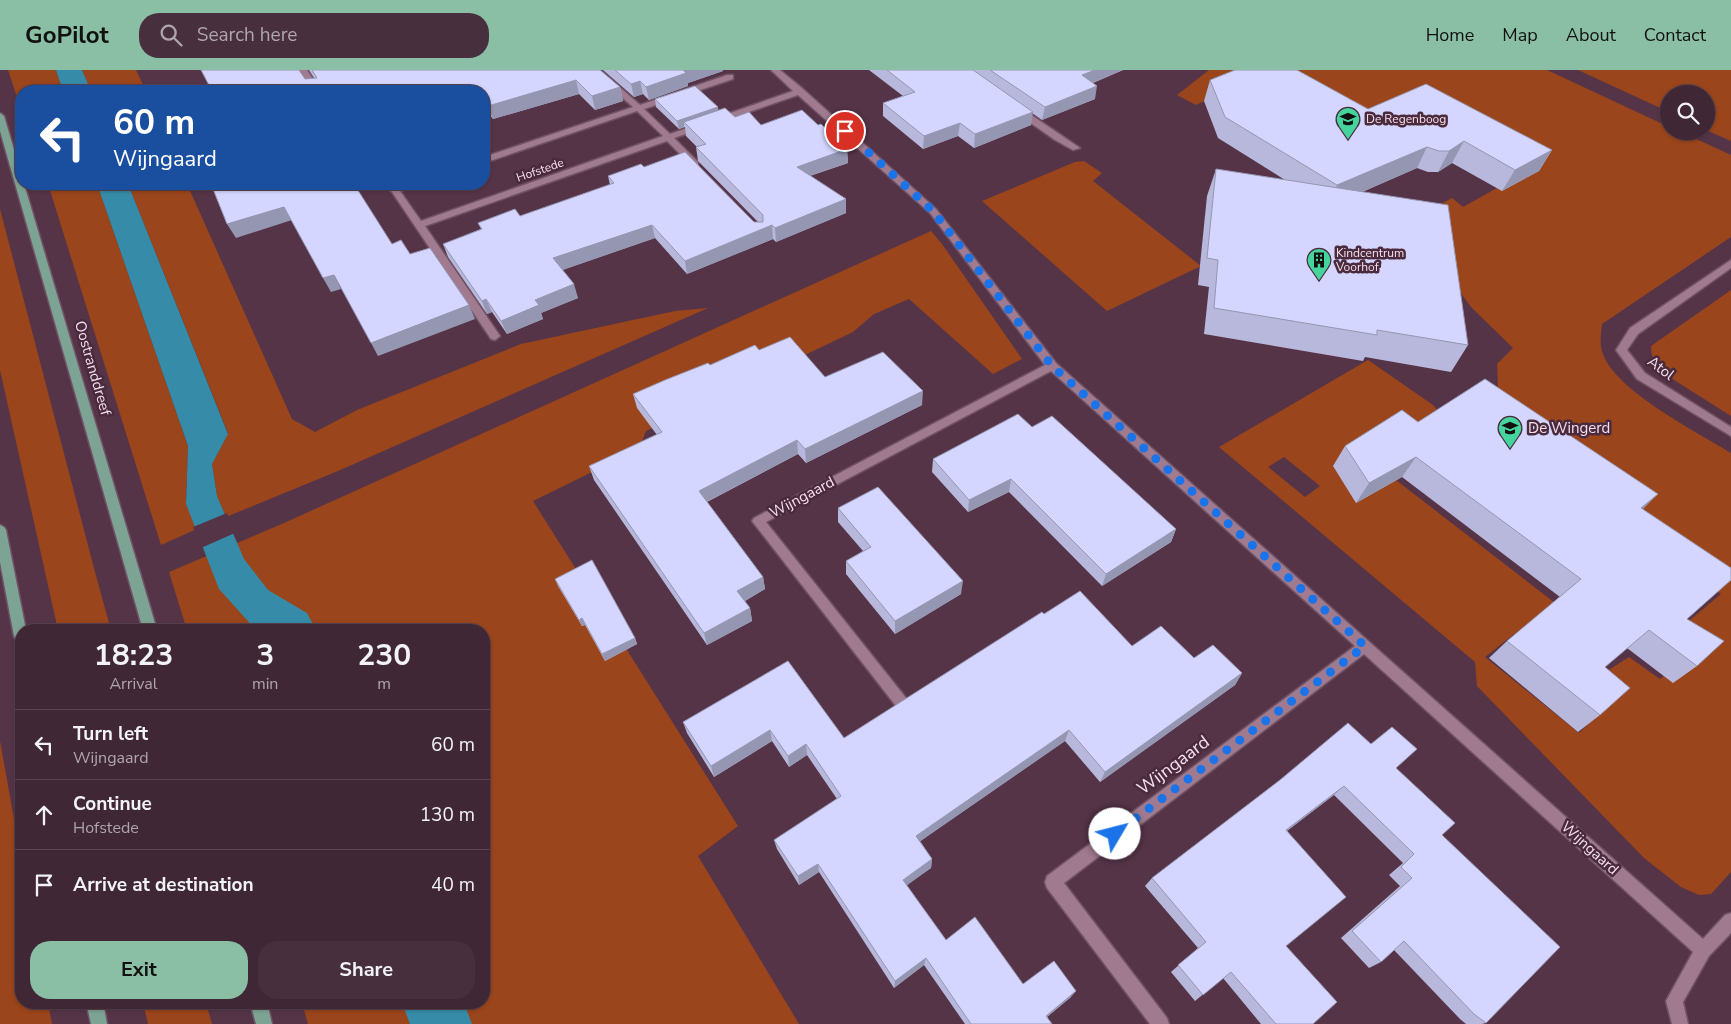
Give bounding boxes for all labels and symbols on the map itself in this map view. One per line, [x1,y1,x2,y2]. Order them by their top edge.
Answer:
school or university icon: De Regenboog [1335,106,1361,140]
pin [824,110,866,152]
place label: De Regenboog [1366,111,1446,127]
street label: Hofstede [514,154,566,186]
place label: Kindcentrum Voorhof [1335,245,1404,275]
building icon: Kindcentrum Voorhof [1306,247,1332,281]
street label: Oostranddreef [70,318,116,419]
street label: Atol [1644,351,1679,385]
school or university icon: De Wingerd [1497,415,1523,449]
place label: De Wingerd [1528,418,1610,438]
street label: Wijngaard [766,472,838,522]
street label: Wijngaard [1132,730,1214,800]
position arrow [1088,807,1140,859]
street label: Wijngaard [1557,817,1623,879]

